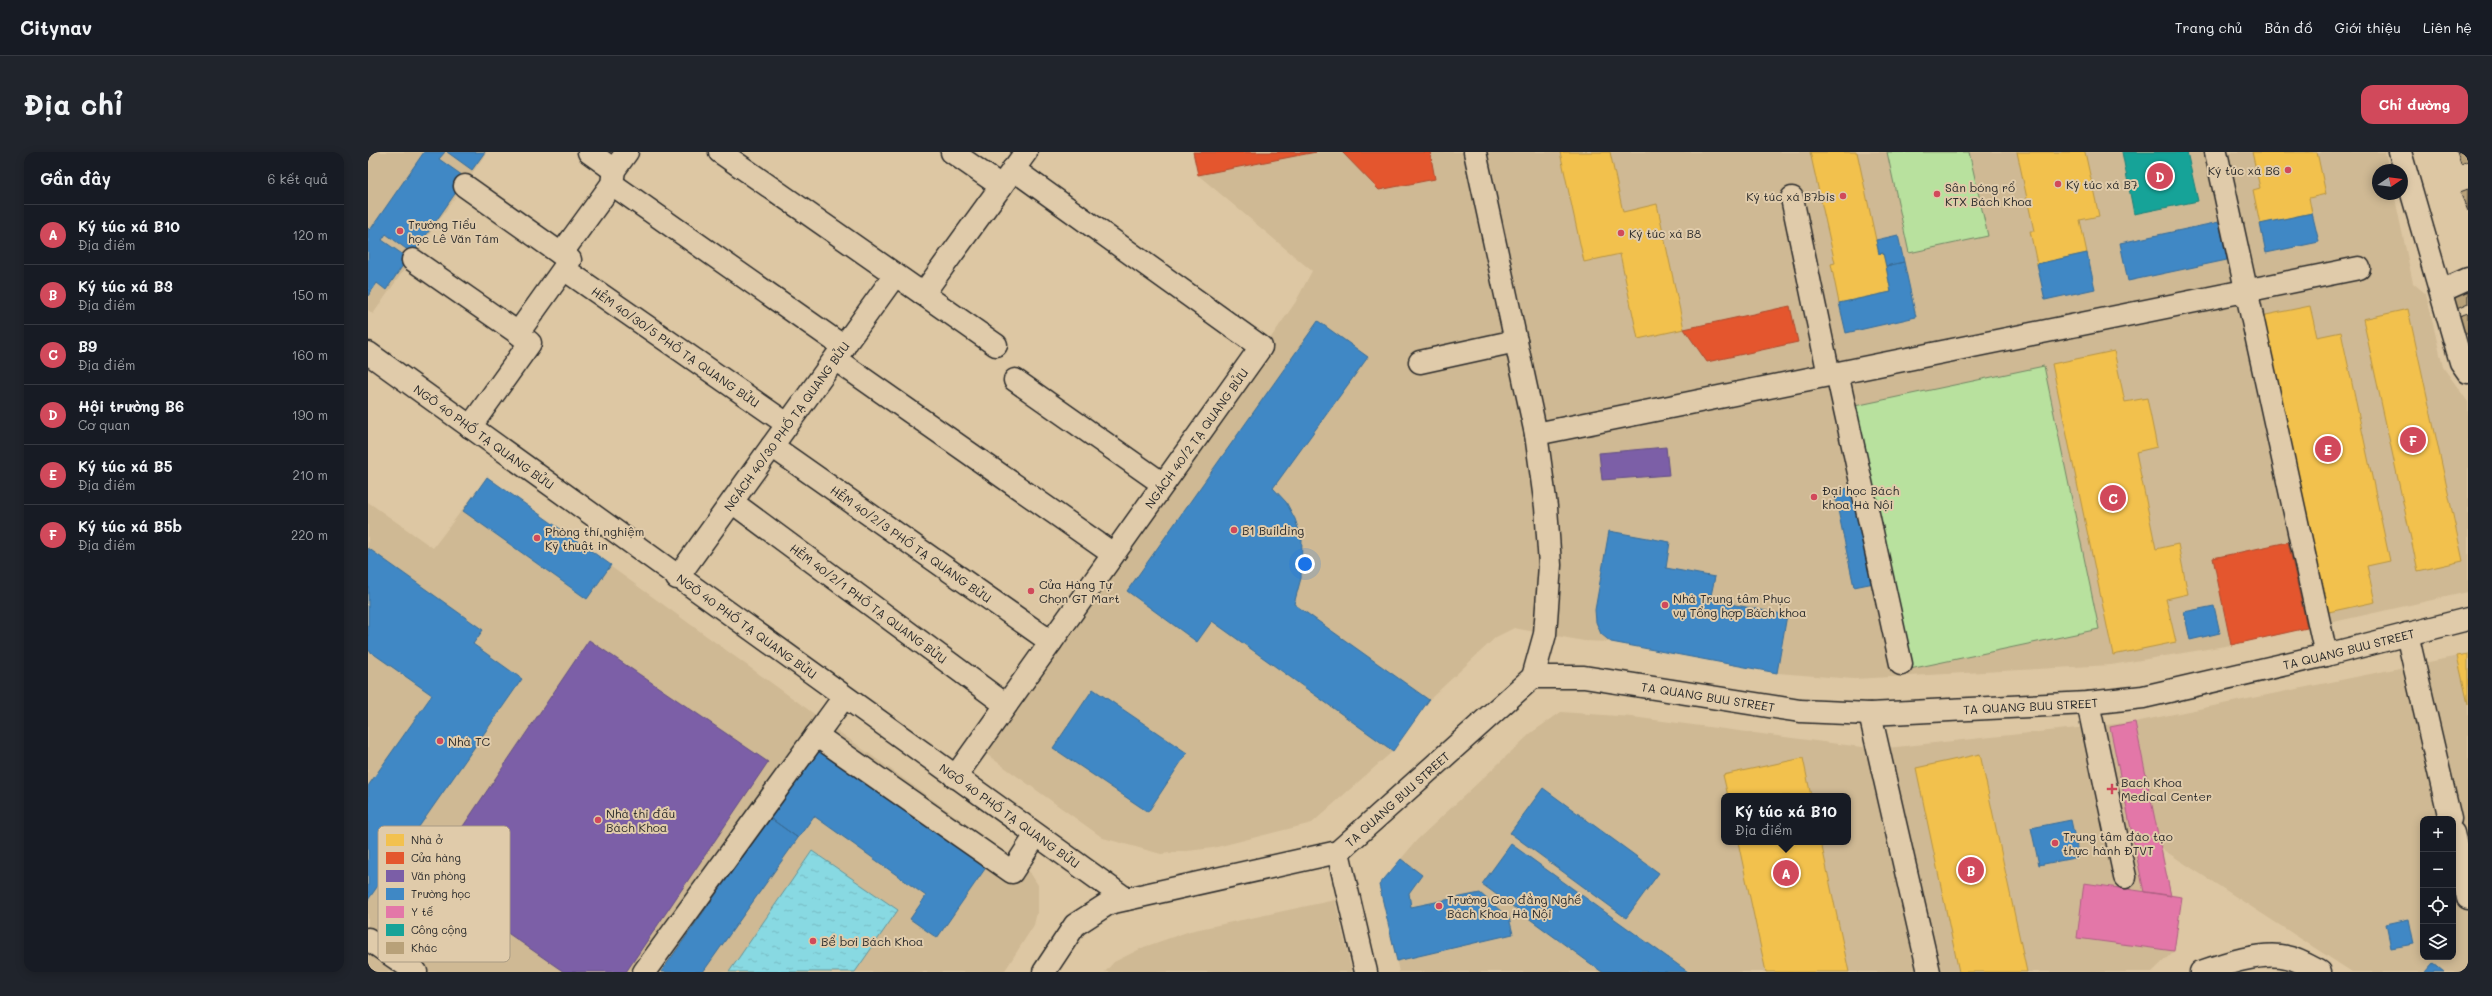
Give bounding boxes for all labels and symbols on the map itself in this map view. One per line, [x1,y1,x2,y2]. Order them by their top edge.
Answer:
pin: D [2147,161,2173,191]
place label: Ký túc xá B6 [2208,162,2280,178]
north arrow [2372,164,2408,200]
marker: Ký túc xá B6 [2283,165,2293,175]
place label: Ký túc xá B7 [2066,176,2138,192]
place label: Sân bóng rổ KTX Bách Khoa [1945,179,2032,209]
marker: Ký túc xá B7 [2053,179,2063,189]
place label: Ký túc xá B7bis [1746,188,1835,204]
marker: Sân bóng rổ KTX Bách Khoa [1932,189,1942,199]
marker: Ký túc xá B7bis [1838,191,1848,201]
place label: Trường Tiểu học Lê Văn Tám [408,216,499,246]
place label: Ký túc xá B8 [1629,225,1701,241]
marker: Trường Tiểu học Lê Văn Tám [395,226,405,236]
marker: Ký túc xá B8 [1616,228,1626,238]
street label: HẺM 40/30/5 PHỐ TẠ QUANG BỬU [589,283,763,411]
street label: NGÁCH 40/30 PHỐ TẠ QUANG BỬU [720,338,853,514]
street label: NGÁCH 40/2 TẠ QUANG BỬU [1141,365,1251,511]
street label: NGÕ 40 PHỐ TẠ QUANG BỬU [411,381,557,492]
pin: F [2400,425,2426,455]
pin: E [2315,434,2341,464]
street label: HẺM 40/2/3 PHỐ TẠ QUANG BỬU [827,482,995,606]
place label: Đại học Bách khoa Hà Nội [1822,482,1899,512]
pin: C [2100,483,2126,513]
marker: Đại học Bách khoa Hà Nội [1809,492,1819,502]
place label: B1 Building [1242,522,1304,538]
place label: Phòng thí nghiệm Kỹ thuật in [545,523,644,553]
marker: B1 Building [1229,525,1239,535]
marker: Phòng thí nghiệm Kỹ thuật in [532,533,542,543]
street label: HẺM 40/2/1 PHỐ TẠ QUANG BỬU [787,540,950,667]
your location [1295,554,1315,574]
street label: NGÕ 40 PHỐ TẠ QUANG BỬU [674,570,820,682]
place label: Cửa Hàng Tự Chọn GT Mart [1039,576,1120,606]
marker: Cửa Hàng Tự Chọn GT Mart [1026,586,1036,596]
place label: Nhà Trung tâm Phục vụ Tổng hợp Bách khoa [1673,590,1806,620]
marker: Nhà Trung tâm Phục vụ Tổng hợp Bách khoa [1660,600,1670,610]
street label: TA QUANG BUU STREET [2281,625,2417,673]
street label: TA QUANG BUU STREET [1640,678,1776,715]
street label: TA QUANG BUU STREET [1963,694,2099,717]
place label: Nhà TC [448,733,491,749]
marker: Nhà TC [435,736,445,746]
street label: TA QUANG BUU STREET [1342,748,1453,850]
street label: NGÕ 40 PHỐ TẠ QUANG BỬU [937,759,1083,871]
place label: Bach Khoa Medical Center [2121,774,2212,804]
marker: Bach Khoa Medical Center [2106,783,2118,795]
place label: Nhà thi đấu Bách Khoa [606,805,675,835]
marker: Nhà thi đấu Bách Khoa [593,815,603,825]
legend [378,826,510,962]
place label: Trung tâm đào tạo thực hành ĐTVT [2063,828,2173,858]
text: Nhà ở [411,832,444,847]
marker: Trung tâm đào tạo thực hành ĐTVT [2050,838,2060,848]
text: Cửa hàng [411,850,461,865]
pin: B [1958,855,1984,885]
pin: A [1773,858,1799,888]
text: Văn phòng [411,868,466,883]
text: Trường học [411,886,470,901]
place label: Trường Cao đẳng Nghề Bách Khoa Hà Nội [1447,891,1581,921]
marker: Trường Cao đẳng Nghề Bách Khoa Hà Nội [1434,901,1444,911]
text: Y tế [411,904,434,919]
text: Công cộng [411,922,467,937]
place label: Bể bơi Bách Khoa [821,933,923,949]
marker: Bể bơi Bách Khoa [808,936,818,946]
text: Khác [411,940,437,955]

